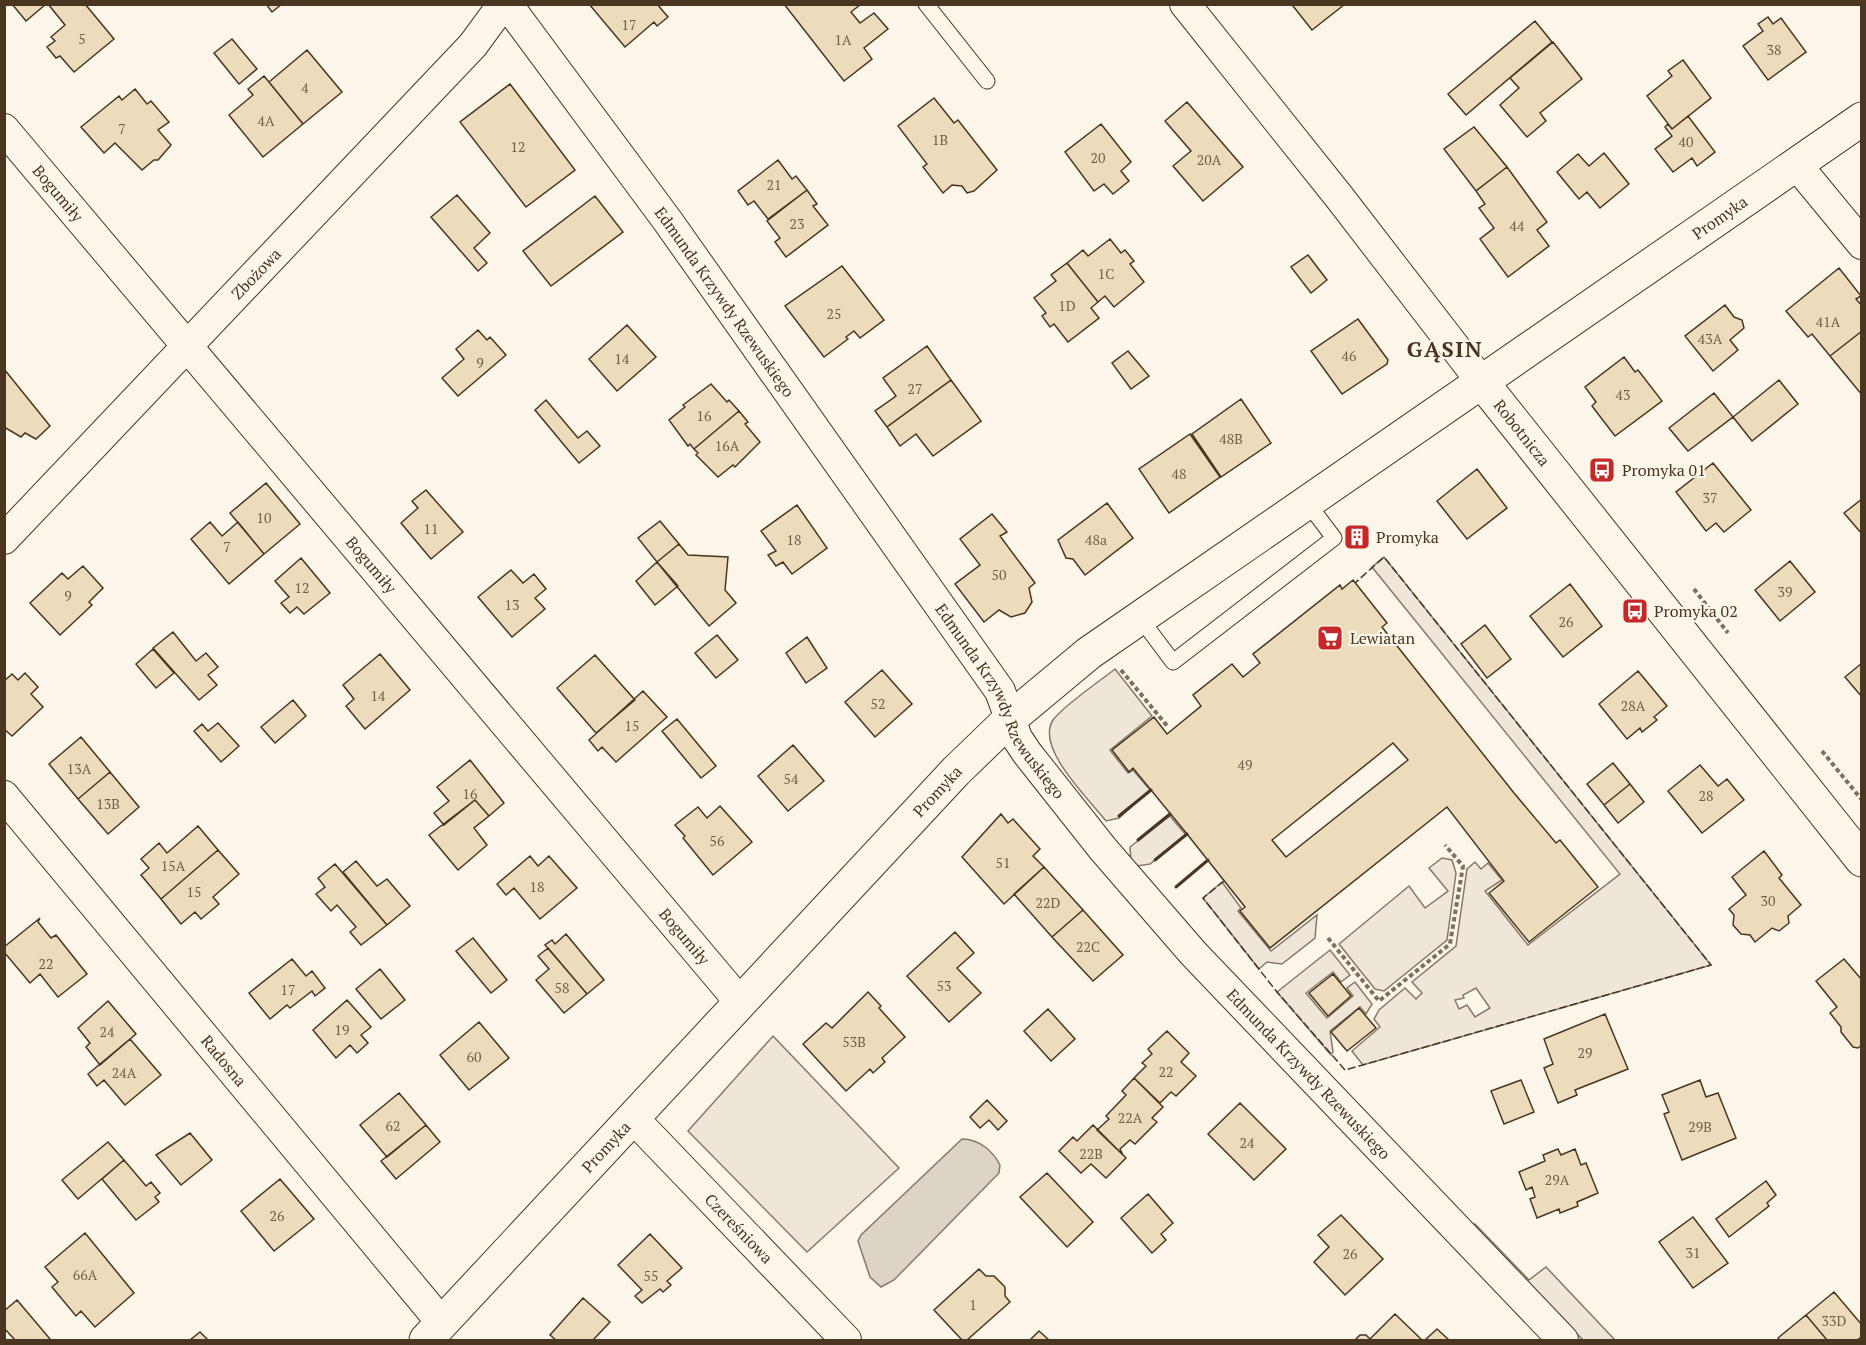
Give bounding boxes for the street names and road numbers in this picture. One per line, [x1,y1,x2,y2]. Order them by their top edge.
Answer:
street label: Bogumiły [28,160,89,227]
street label: Promyka [1688,190,1752,244]
street label: Edmunda Krzywdy Rzewuskiego [650,202,800,402]
street label: Zbożowa [226,243,286,304]
street label: Robotnicza [1489,395,1555,471]
street label: Bogumiły [341,532,402,599]
street label: Edmunda Krzywdy Rzewuskiego [930,599,1070,804]
street label: Promyka [908,761,967,822]
street label: Bogumiły [654,903,716,970]
street label: Edmunda Krzywdy Rzewuskiego [1222,984,1396,1164]
street label: Radosna [196,1030,252,1091]
street label: Promyka [576,1116,635,1177]
street label: Czereśniowa [700,1188,778,1268]

